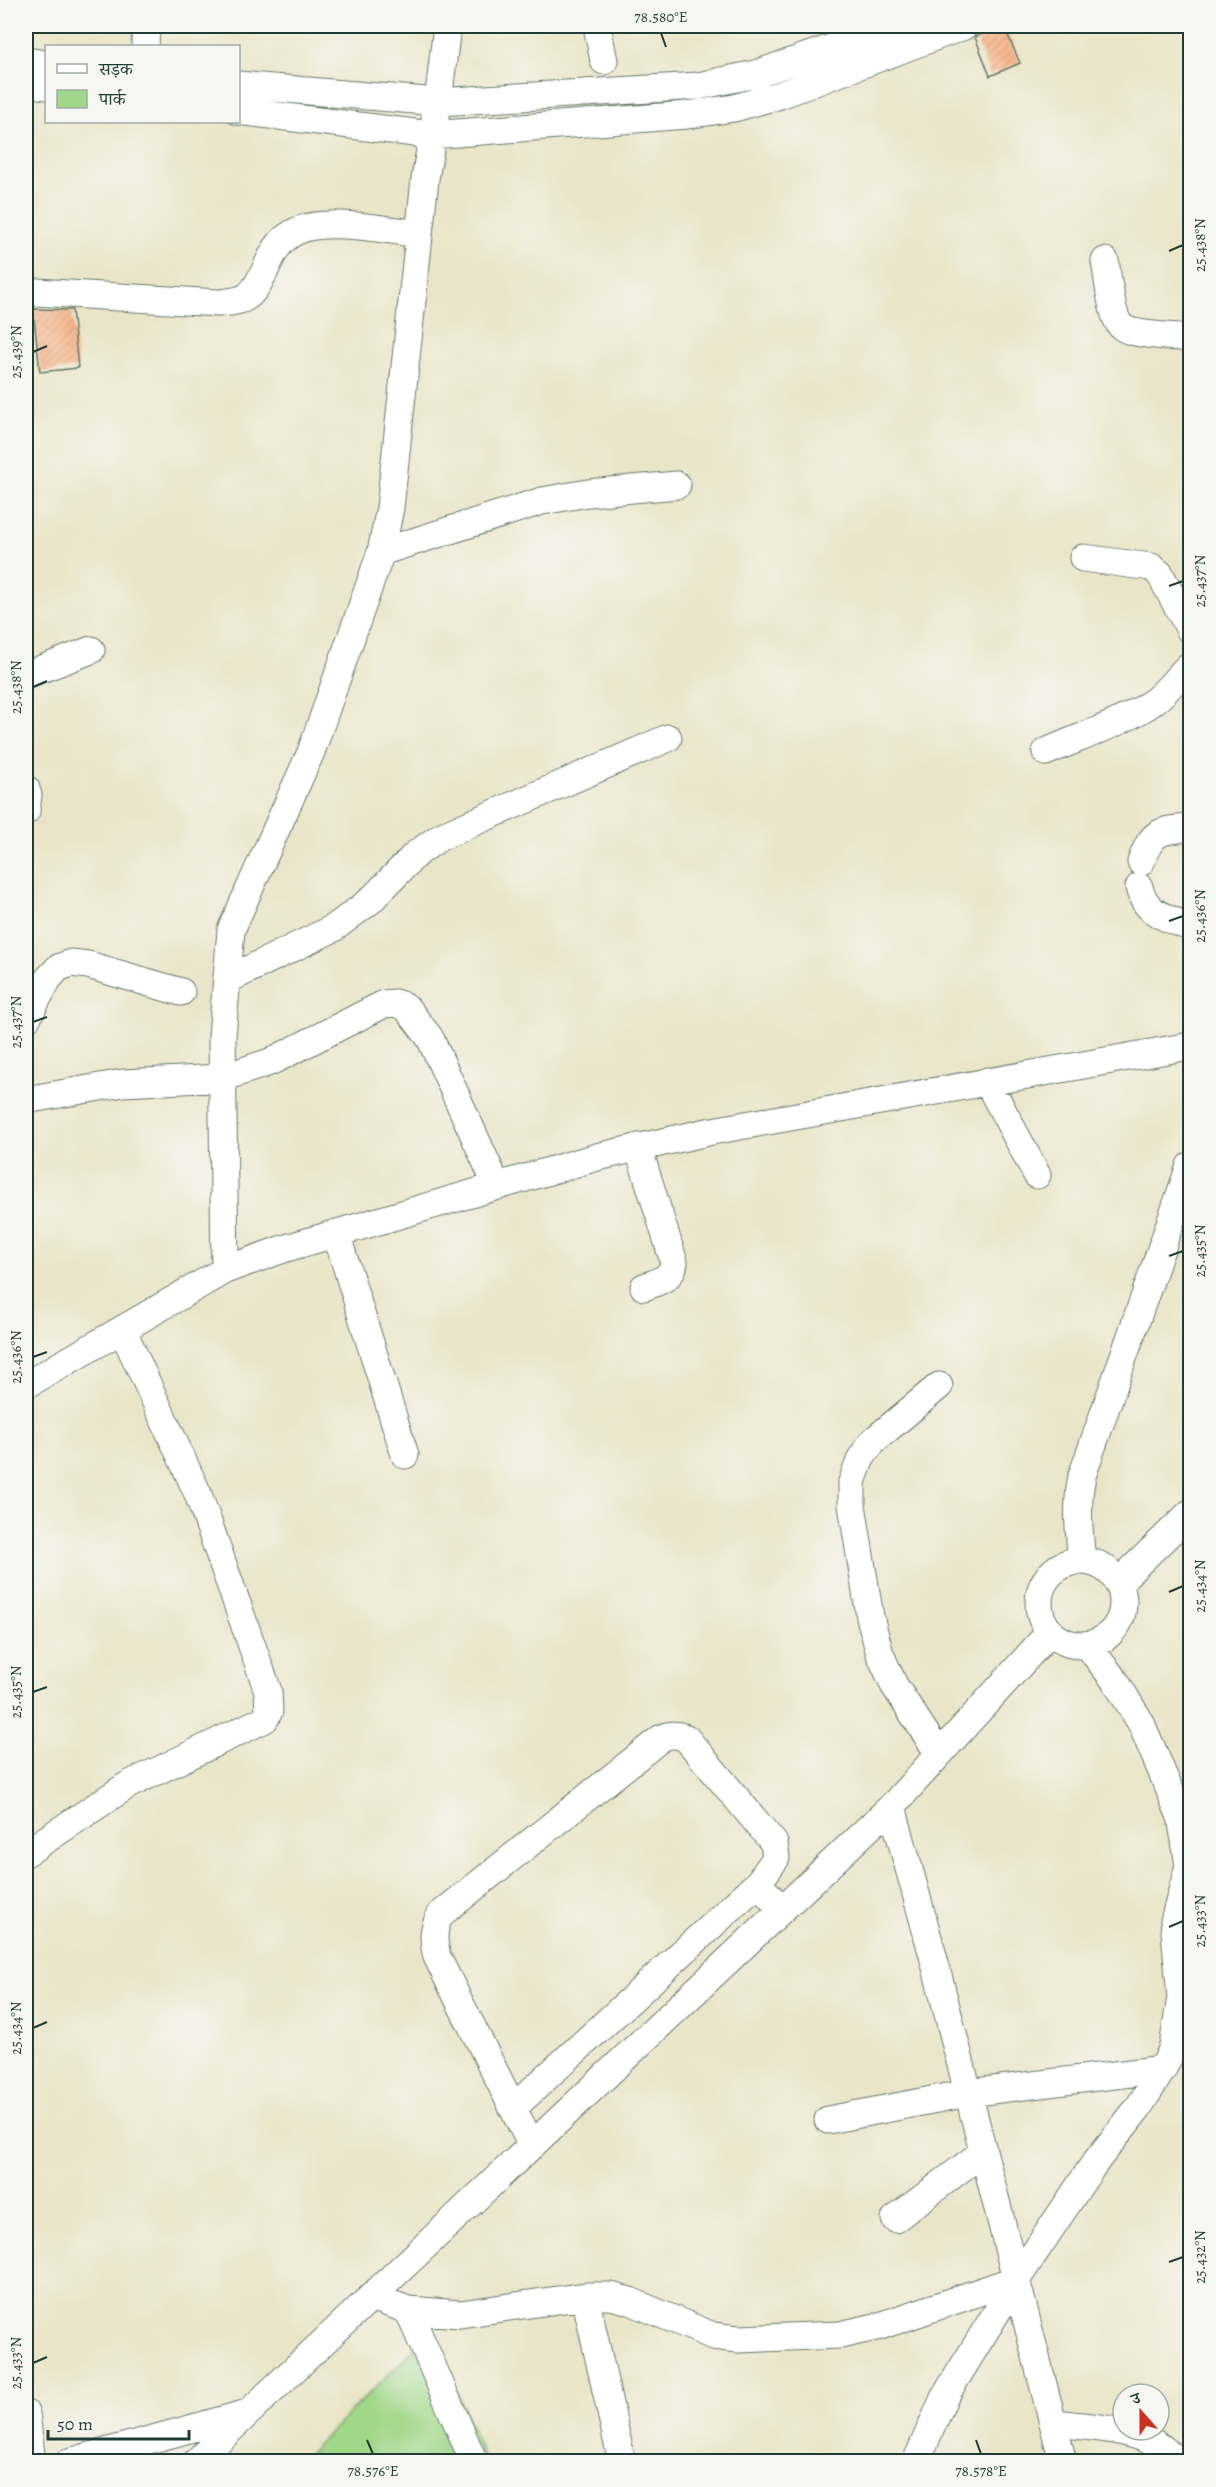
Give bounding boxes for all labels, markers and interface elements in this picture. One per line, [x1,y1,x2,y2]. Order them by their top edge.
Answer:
text: 78.580°E [634,7,688,27]
legend [45,45,240,123]
text: सड़क [98,57,134,81]
text: पार्क [98,87,127,111]
text: 25.438°N [1190,218,1210,272]
text: 25.439°N [6,325,26,379]
text: 25.437°N [1190,554,1210,607]
text: 25.438°N [6,660,26,714]
text: 25.436°N [1190,889,1210,943]
text: 25.437°N [6,995,26,1048]
text: 25.435°N [1190,1224,1210,1277]
text: 25.436°N [6,1330,26,1384]
text: 25.434°N [1190,1559,1210,1613]
text: 25.435°N [6,1665,26,1718]
text: 25.433°N [1190,1894,1210,1947]
text: 25.434°N [6,2001,26,2055]
text: 25.432°N [1190,2230,1210,2284]
text: 25.433°N [6,2336,26,2389]
north arrow [1111,2382,1171,2442]
text: उ [1127,2387,1145,2411]
scale bar [48,2403,189,2441]
text: 50 m [57,2412,93,2436]
text: 78.576°E [347,2461,399,2481]
text: 78.578°E [955,2461,1007,2481]

